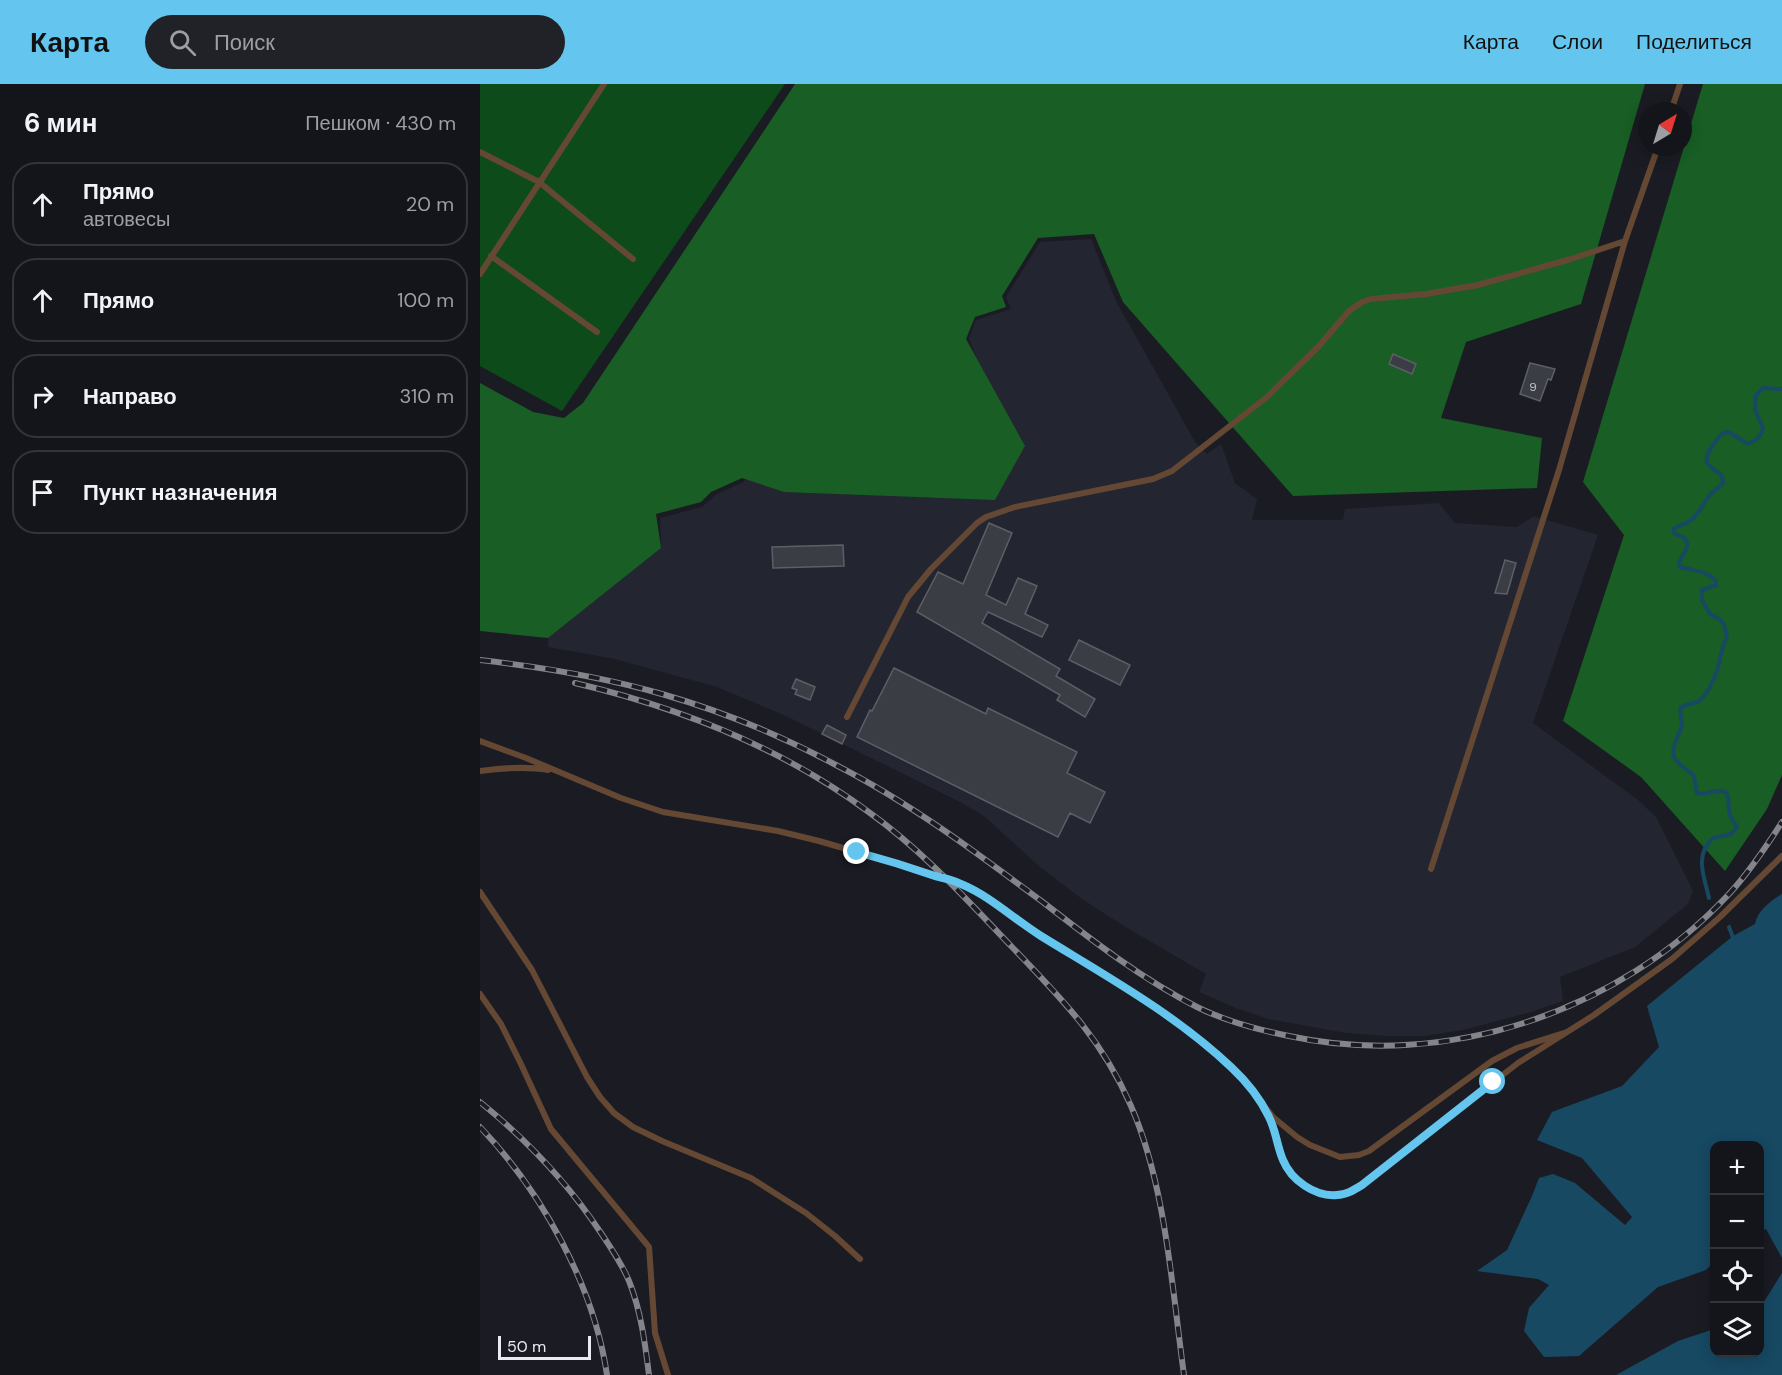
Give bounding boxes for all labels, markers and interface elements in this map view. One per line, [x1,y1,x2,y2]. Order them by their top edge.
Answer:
search box [145,15,565,69]
text: Карта [30,24,109,61]
icon: search [166,26,199,59]
text: Поиск [214,28,275,57]
text: Карта [1463,28,1519,56]
text: Слои [1552,28,1603,56]
text: Поделиться [1636,28,1752,56]
north arrow [1638,102,1692,156]
text: 6 мин [24,106,98,140]
text: Пешком · 430 m [305,110,456,136]
text: Прямо [83,177,154,206]
icon: ahead [26,188,59,221]
text: 20 m [406,191,454,217]
text: автовесы [83,206,170,232]
icon: ahead [26,284,59,317]
text: Прямо [83,286,154,315]
text: 100 m [397,287,454,313]
house number: 9 [1529,379,1537,395]
icon: right [26,380,59,413]
text: Направо [83,382,177,411]
text: 310 m [399,383,454,409]
icon: arrive [26,476,59,509]
text: Пункт назначения [83,478,278,507]
route end [843,838,869,864]
route start [1479,1068,1505,1094]
map controls [1710,1141,1764,1357]
button: + [1710,1141,1764,1195]
button: − [1710,1195,1764,1249]
button: locate [1710,1249,1764,1303]
button: layers [1710,1303,1764,1357]
scale bar [498,1333,591,1360]
text: 50 m [507,1336,546,1357]

